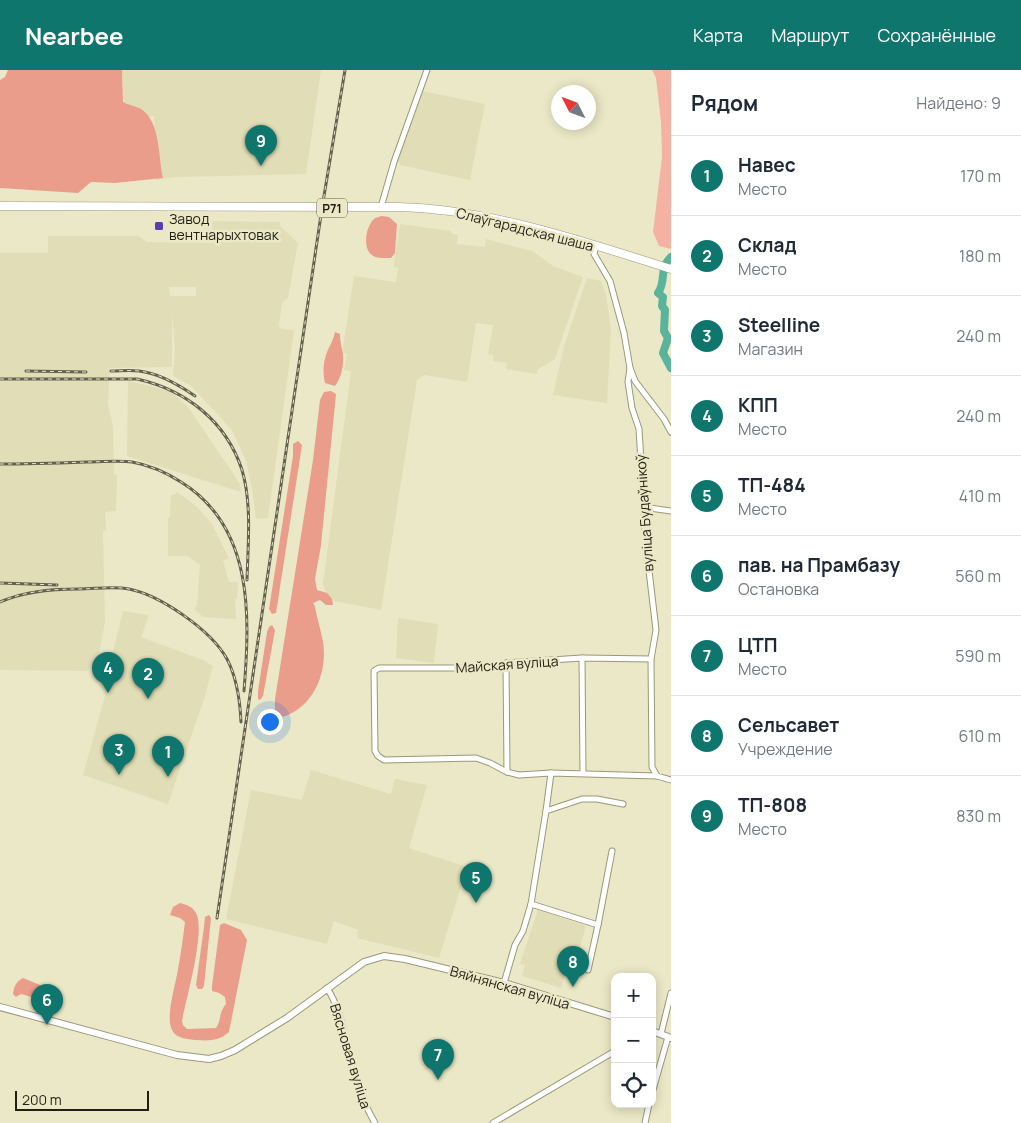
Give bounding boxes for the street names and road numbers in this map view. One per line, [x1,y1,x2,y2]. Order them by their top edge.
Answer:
road number: Р71 [317,198,347,218]
street label: Слаўгарадская шаша [454,203,596,255]
street label: вуліца Будаўнікоў [630,453,658,572]
street label: Майская вуліца [455,651,559,677]
street label: Вяйнянская вуліца [448,961,572,1013]
street label: Вясновая вуліца [326,1001,376,1111]

